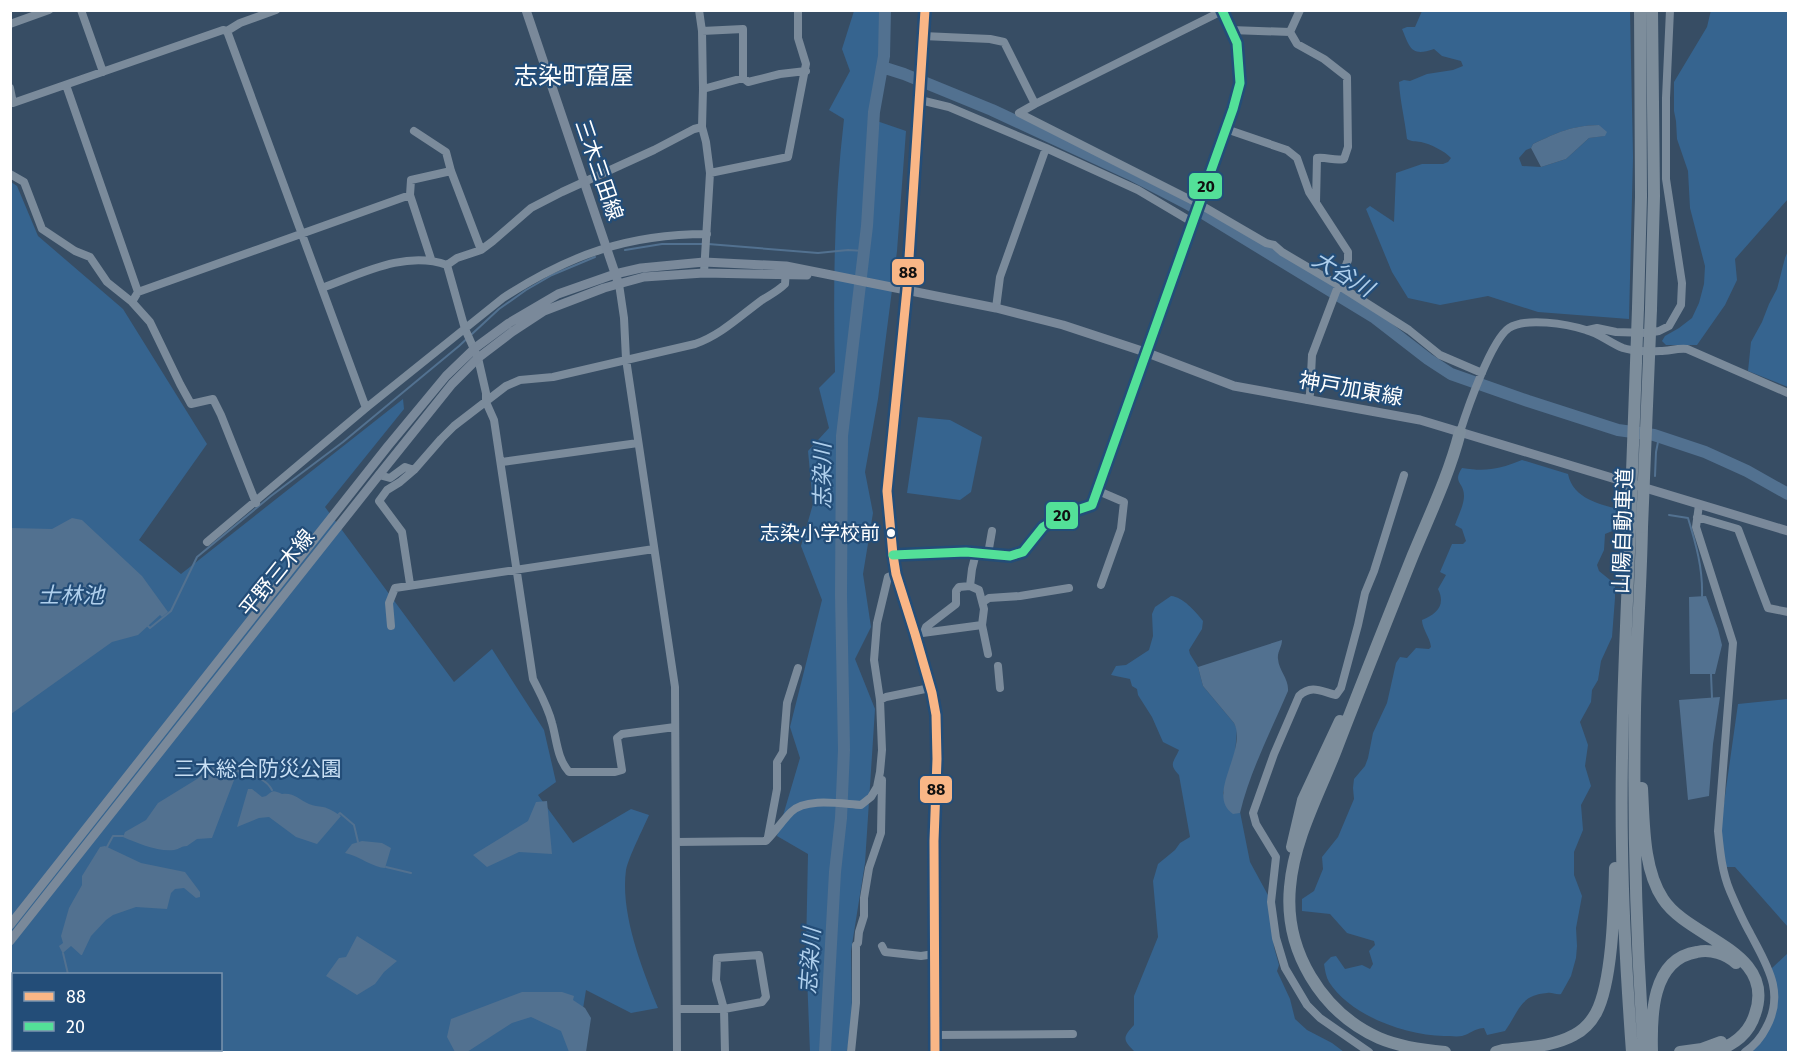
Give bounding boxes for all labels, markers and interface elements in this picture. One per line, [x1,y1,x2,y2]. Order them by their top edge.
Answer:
district label: 志染町窟屋 [514,62,634,90]
street label: 三木三田線 [570,116,628,224]
line badge: 20 [1188,172,1223,200]
text: 20 [1197,177,1215,196]
water label: 大谷川 [1308,245,1380,304]
line badge: 88 [891,258,925,286]
text: 88 [899,263,917,282]
street label: 神戸加東線 [1297,367,1405,411]
water label: 志染川 [809,441,836,509]
street label: 山陽自動車道 [1608,468,1638,594]
line badge: 20 [1045,501,1079,530]
text: 20 [1053,506,1071,525]
place label: 志染小学校前 [760,521,880,545]
street label: 平野三木線 [234,524,320,622]
marker: 志染小学校前 [885,527,897,539]
water label: 士林池 [38,582,106,609]
park label: 三木総合防災公園 [174,756,342,782]
line badge: 88 [919,775,953,804]
text: 88 [927,780,945,799]
water label: 志染川 [794,925,826,995]
legend [12,973,222,1051]
text: 88 [66,986,86,1008]
text: 20 [66,1016,85,1038]

